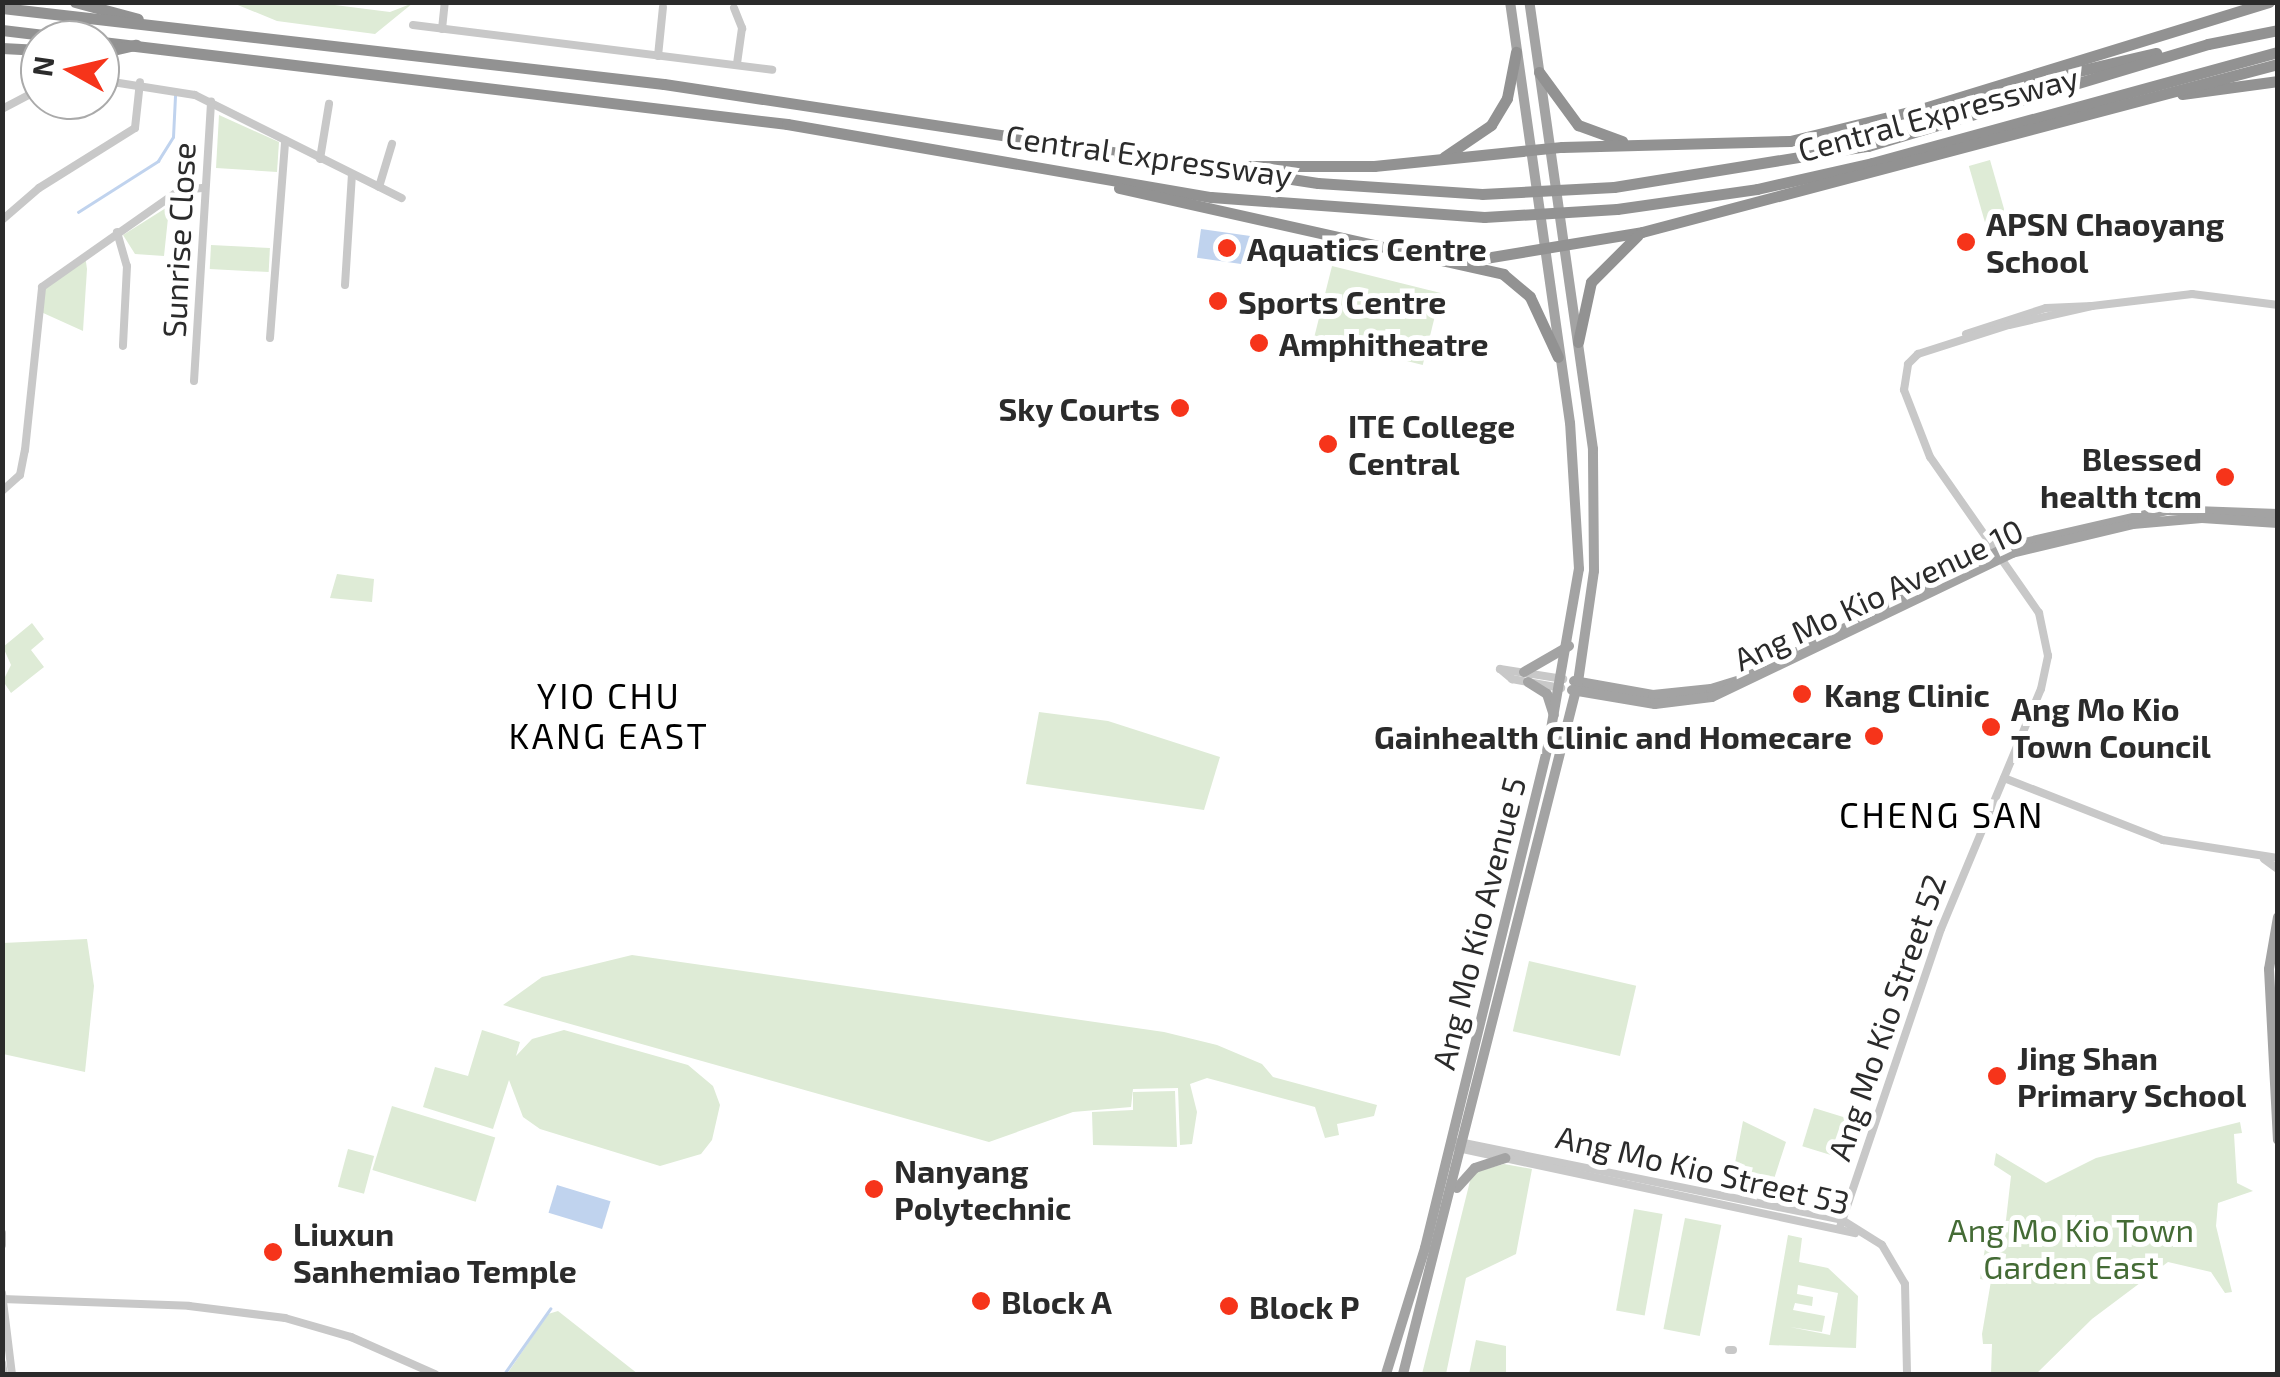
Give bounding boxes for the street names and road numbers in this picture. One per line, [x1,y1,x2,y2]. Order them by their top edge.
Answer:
street label: Central Expressway [1793,57,2083,169]
street label: Central Expressway [1003,116,1295,194]
street label: Sunrise Close [154,141,202,339]
street label: Ang Mo Kio Avenue 10 [1727,510,2029,678]
street label: Ang Mo Kio Avenue 5 [1423,773,1533,1073]
street label: Ang Mo Kio Street 52 [1819,869,1953,1165]
street label: Ang Mo Kio Street 53 [1553,1117,1853,1221]

